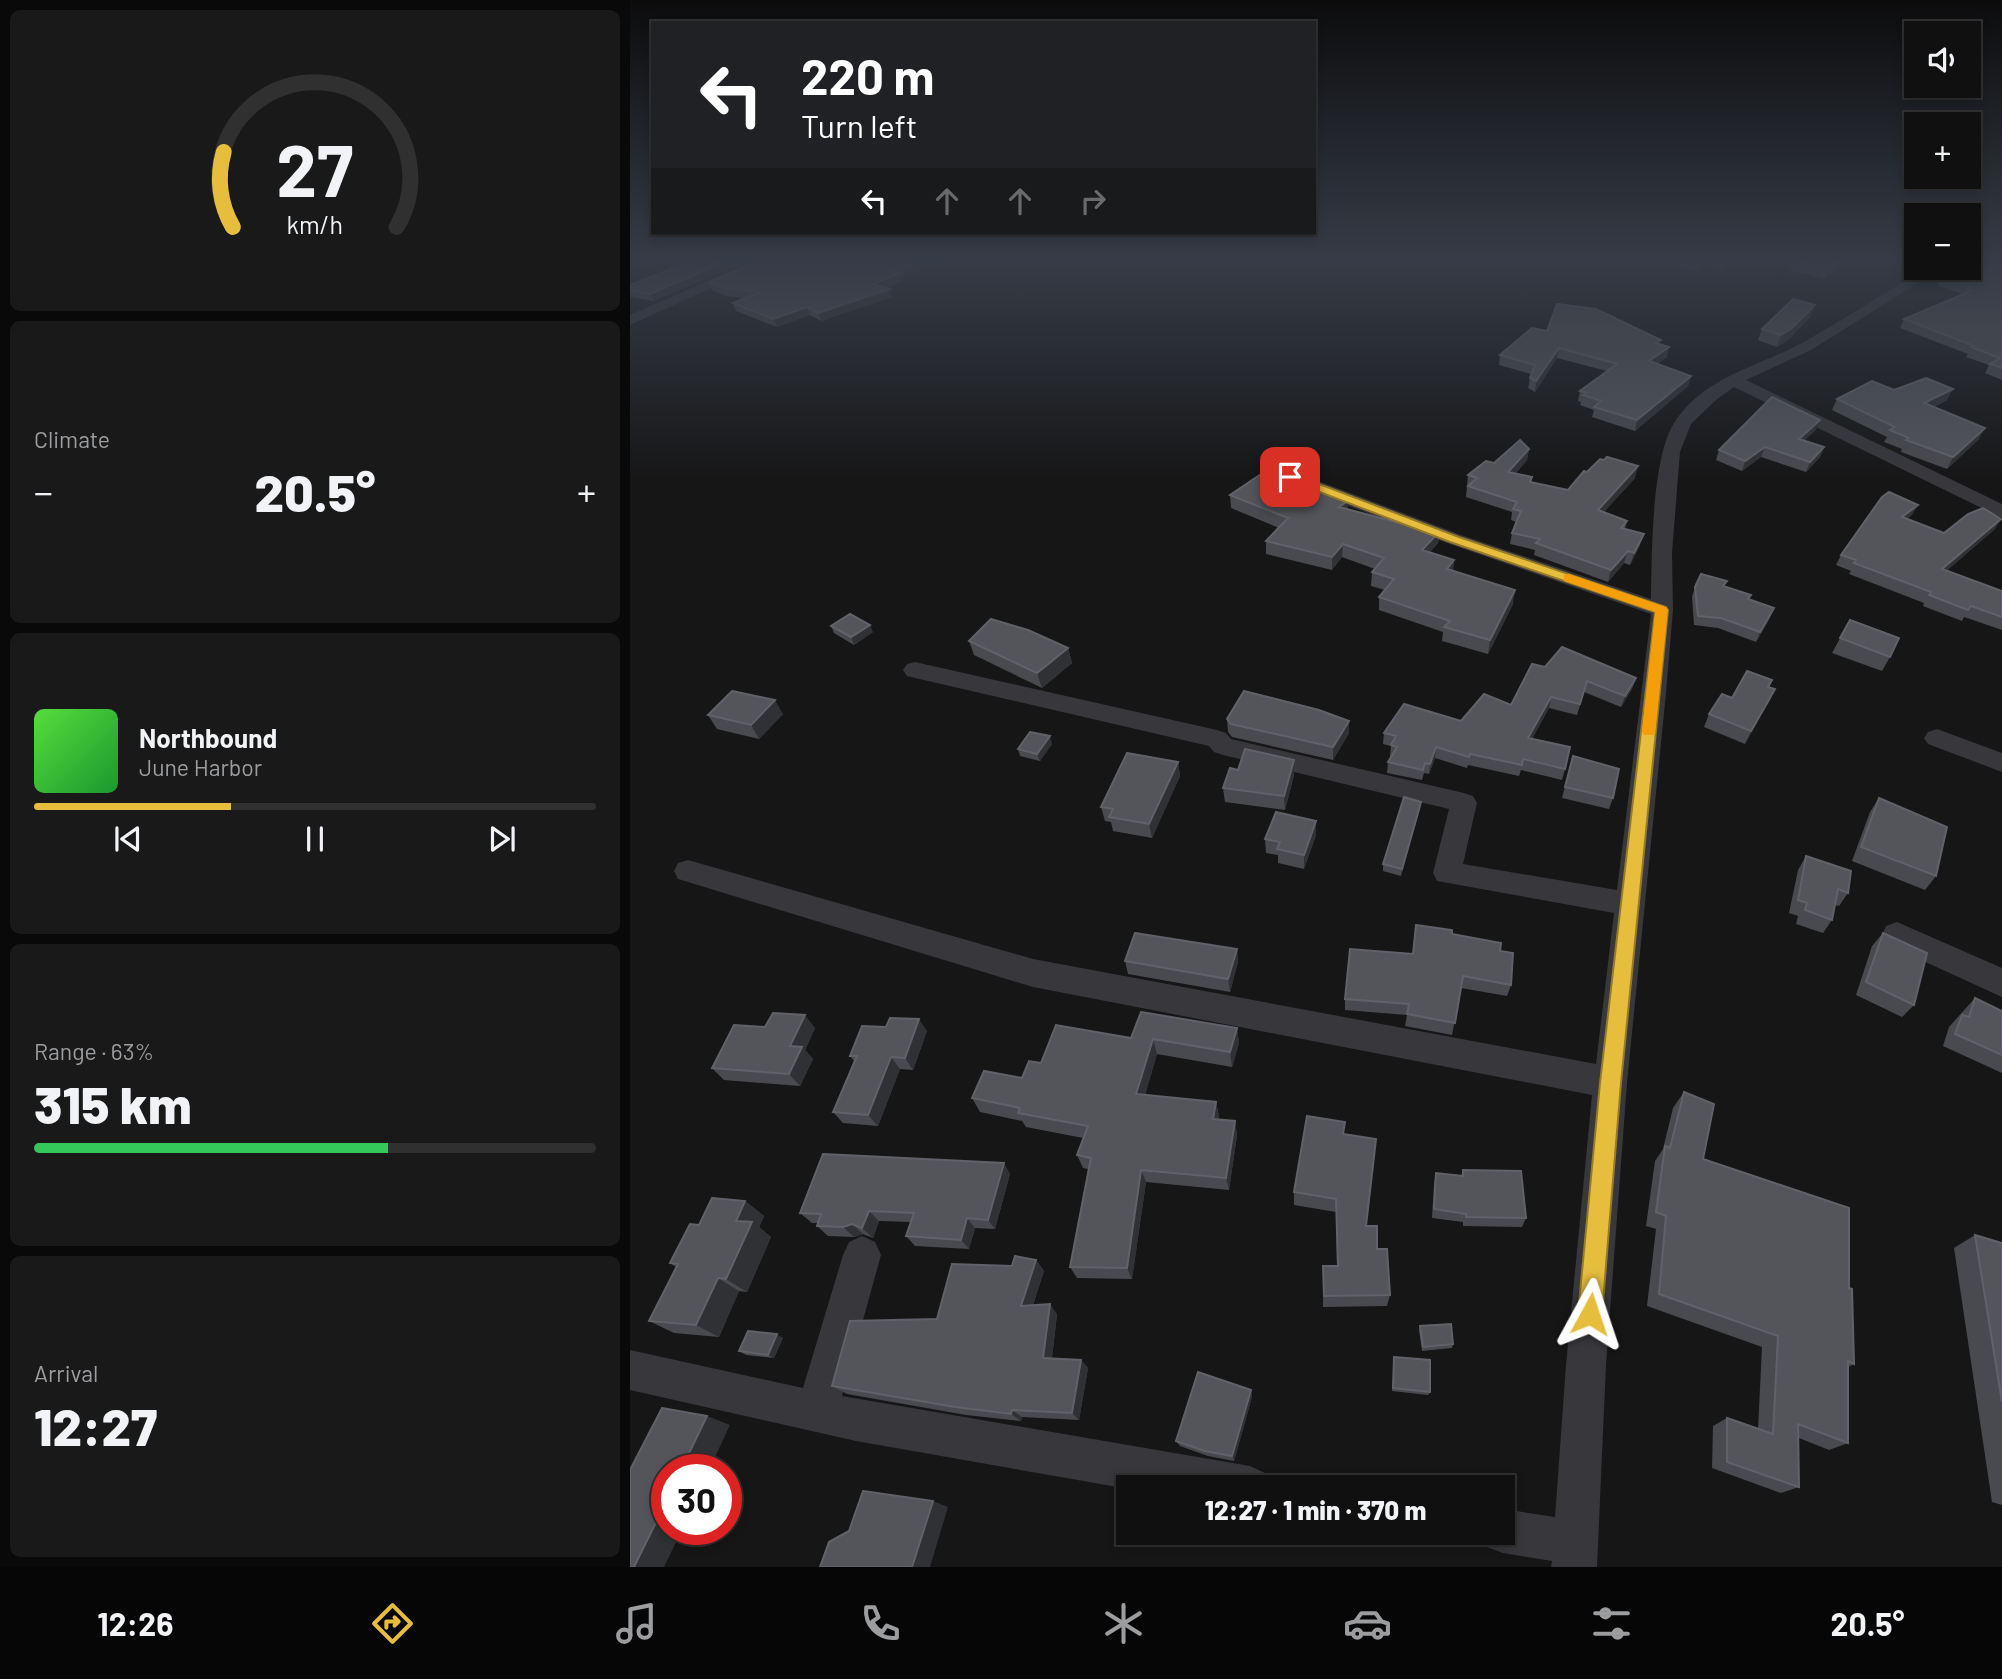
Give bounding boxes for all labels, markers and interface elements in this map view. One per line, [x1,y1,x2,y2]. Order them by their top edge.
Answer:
map controls [1904,21,1981,280]
button: sound [1904,21,1981,98]
text: 220 m [801,46,935,105]
icon: left [686,49,777,140]
text: Turn left [801,106,918,144]
button: + [1904,112,1981,189]
text: 27 [277,124,353,212]
icon: left [855,182,893,220]
icon: ahead [928,182,966,220]
icon: ahead [1001,182,1039,220]
icon: right [1074,182,1112,220]
button: − [1904,203,1981,280]
text: km/h [287,209,343,239]
text: Climate [34,425,110,453]
pin [1260,447,1320,507]
icon: arrive [1271,458,1309,496]
text: 20.5° [254,460,376,522]
text: − [34,468,53,514]
text: + [577,468,596,514]
text: Northbound [139,722,277,753]
text: June Harbor [139,753,262,781]
icon: previous [109,820,147,858]
icon: pause [296,820,334,858]
icon: next [483,820,521,858]
text: Range · 63% [34,1037,154,1065]
text: 315 km [34,1072,192,1134]
position arrow [1553,1277,1627,1351]
text: Arrival [34,1359,98,1387]
text: 12:27 [34,1394,157,1456]
speed limit sign: 30 [651,1454,742,1545]
text: 12:27 · 1 min · 370 m [1205,1494,1426,1525]
icon: directions [368,1599,417,1648]
icon: music [612,1599,661,1648]
icon: phone [856,1599,905,1648]
icon: climate [1099,1599,1148,1648]
icon: car [1343,1599,1392,1648]
icon: filters [1587,1599,1636,1648]
text: 12:26 [97,1604,173,1642]
text: 20.5° [1831,1604,1905,1642]

